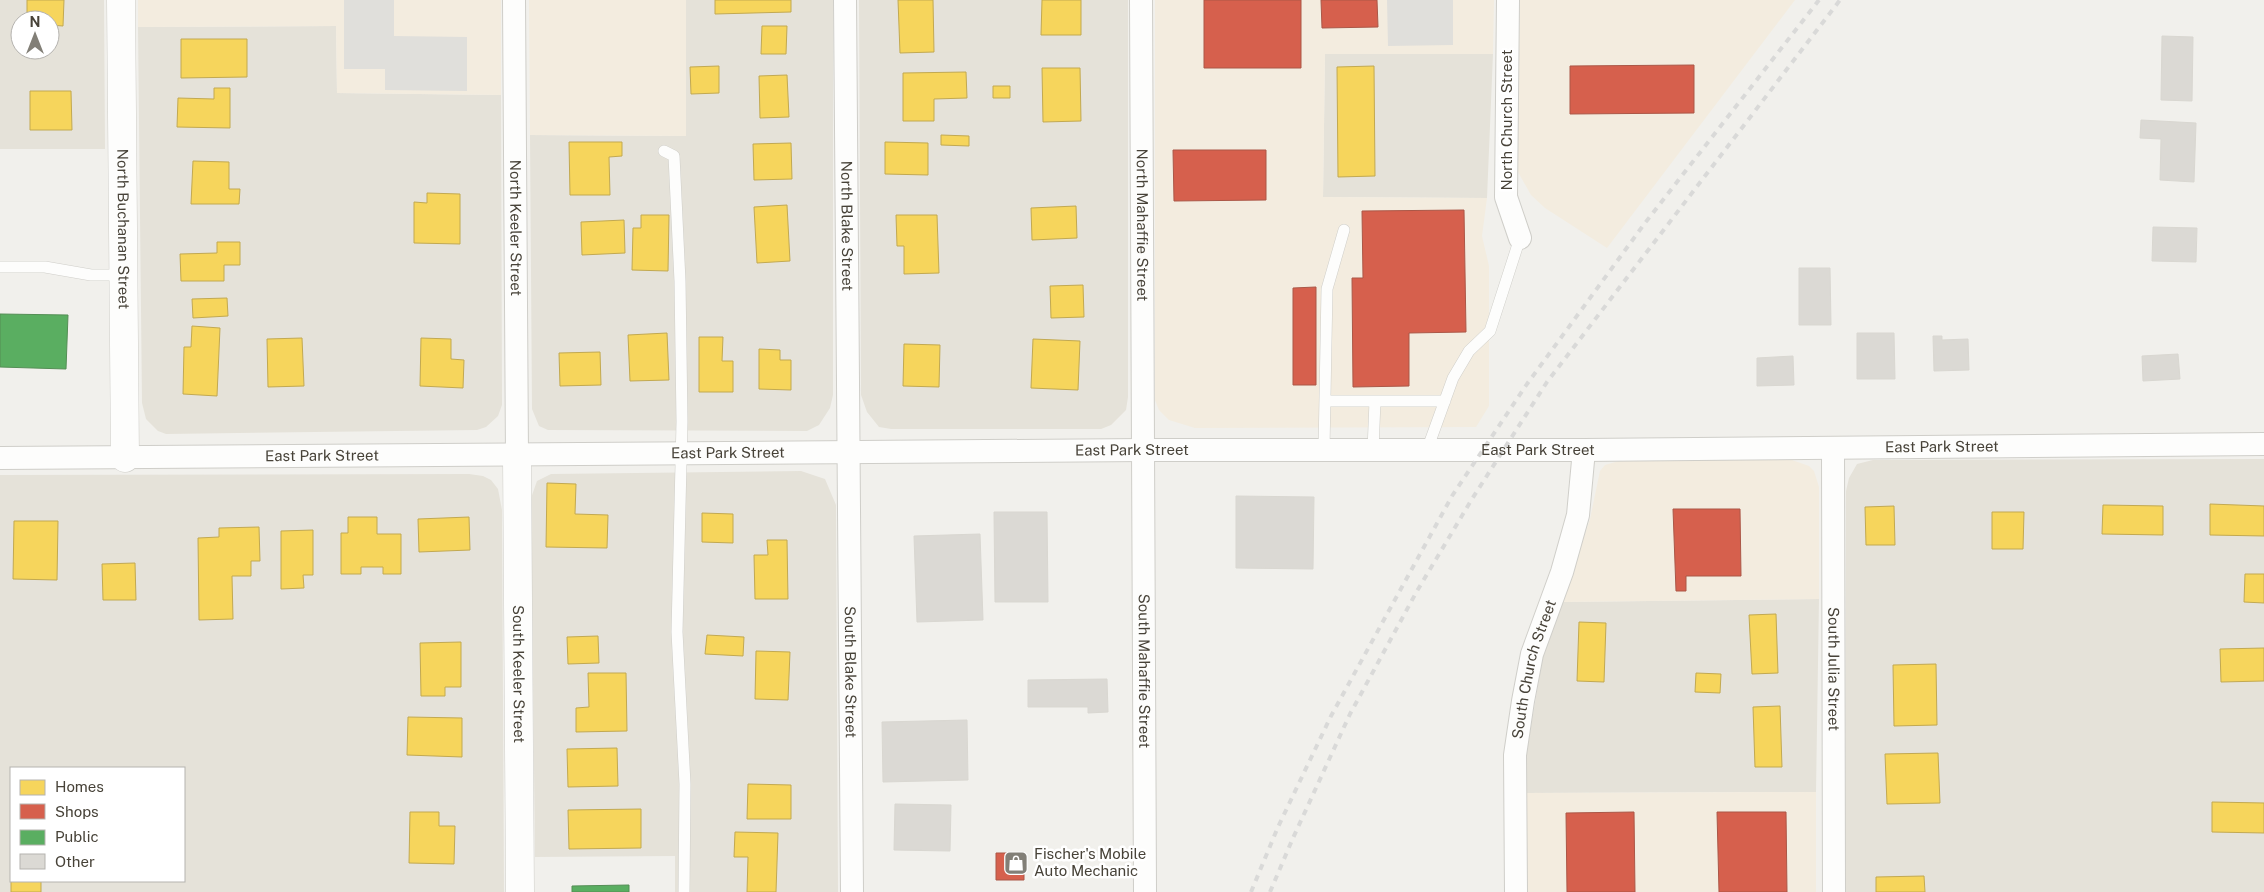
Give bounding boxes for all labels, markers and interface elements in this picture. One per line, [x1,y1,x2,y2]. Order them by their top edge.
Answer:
north arrow [10,10,60,60]
text: N [30,14,40,30]
street label: North Church Street [1498,49,1515,191]
street label: North Buchanan Street [114,149,133,309]
street label: North Mahaffie Street [1134,149,1151,302]
street label: North Keeler Street [507,160,525,296]
street label: North Blake Street [838,161,856,291]
street label: East Park Street [1885,437,1999,455]
street label: East Park Street [1075,441,1189,458]
street label: East Park Street [1481,441,1595,458]
street label: East Park Street [671,444,785,461]
street label: East Park Street [265,446,379,464]
street label: South Mahaffie Street [1136,594,1153,749]
street label: South Church Street [1509,597,1559,740]
street label: South Keeler Street [510,605,528,743]
street label: South Blake Street [842,606,860,738]
street label: South Julia Street [1825,607,1843,731]
legend [10,767,185,882]
text: Homes [55,778,104,795]
text: Shops [55,803,99,820]
text: Public [55,828,99,845]
place label: Fischer's Mobile Auto Mechanic [1034,845,1146,879]
shop icon: Fischer's Mobile Auto Mechanic [1003,850,1029,876]
text: Other [55,853,95,870]

